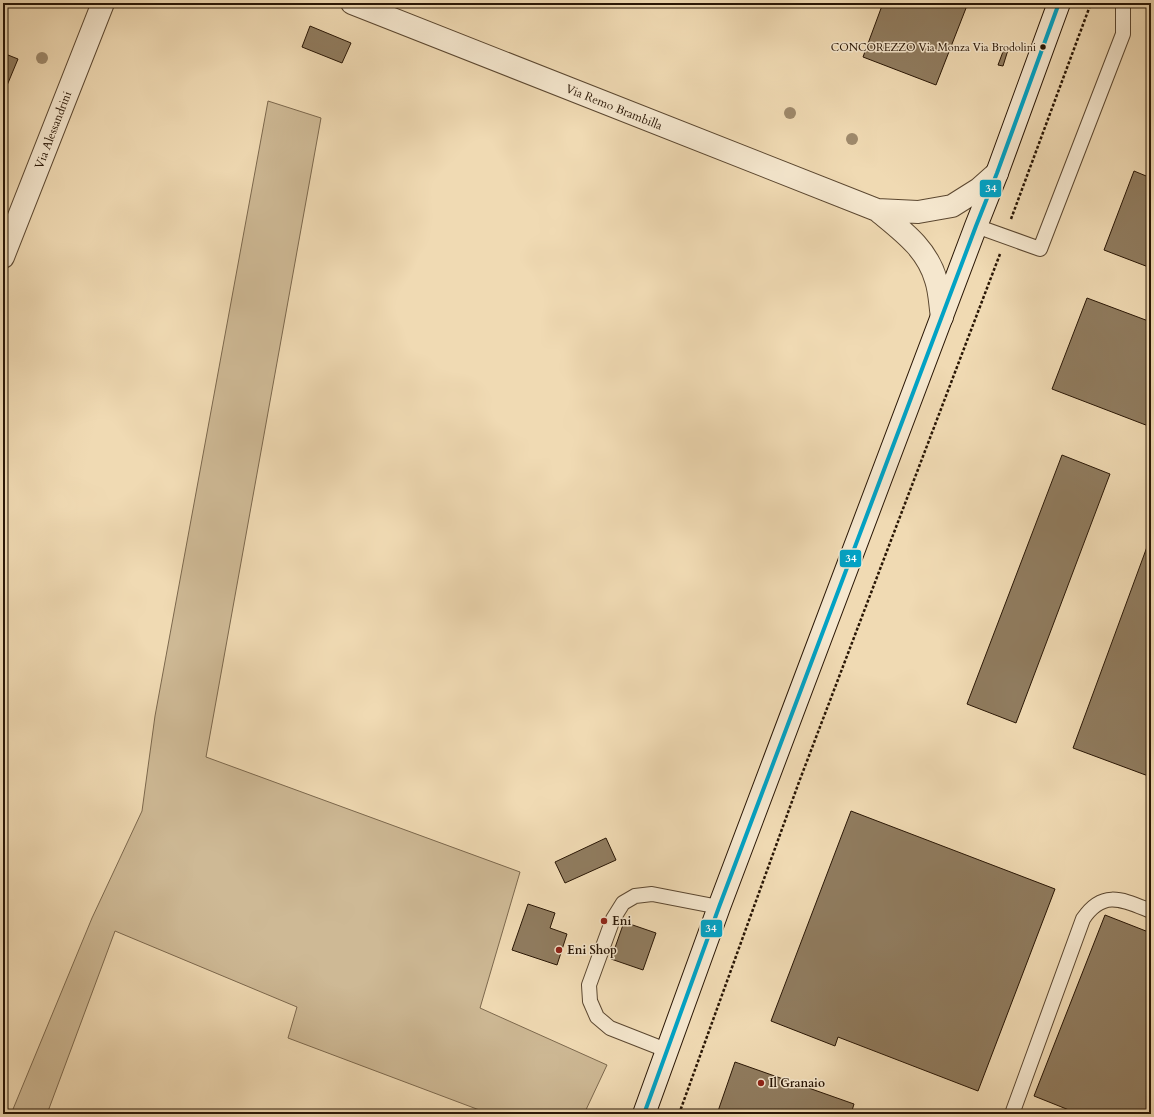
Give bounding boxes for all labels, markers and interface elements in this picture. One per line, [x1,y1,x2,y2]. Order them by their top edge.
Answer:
place label: CONCOREZZO Via Monza Via Brodolini [831,40,1036,55]
marker: CONCOREZZO Via Monza Via Brodolini [1038,42,1048,52]
street label: Via Remo Brambilla [563,80,666,134]
street label: Via Alessandrini [31,88,75,171]
line badge: 34 [979,179,1002,198]
text: 34 [985,181,997,196]
line badge: 34 [839,549,862,568]
text: 34 [845,551,857,566]
place label: Eni [612,913,631,929]
marker: Eni [599,916,609,926]
line badge: 34 [700,919,723,938]
text: 34 [705,921,717,936]
place label: Eni Shop [567,942,617,958]
marker: Eni Shop [554,945,564,955]
place label: Il Granaio [769,1075,825,1091]
marker: Il Granaio [756,1078,766,1088]

